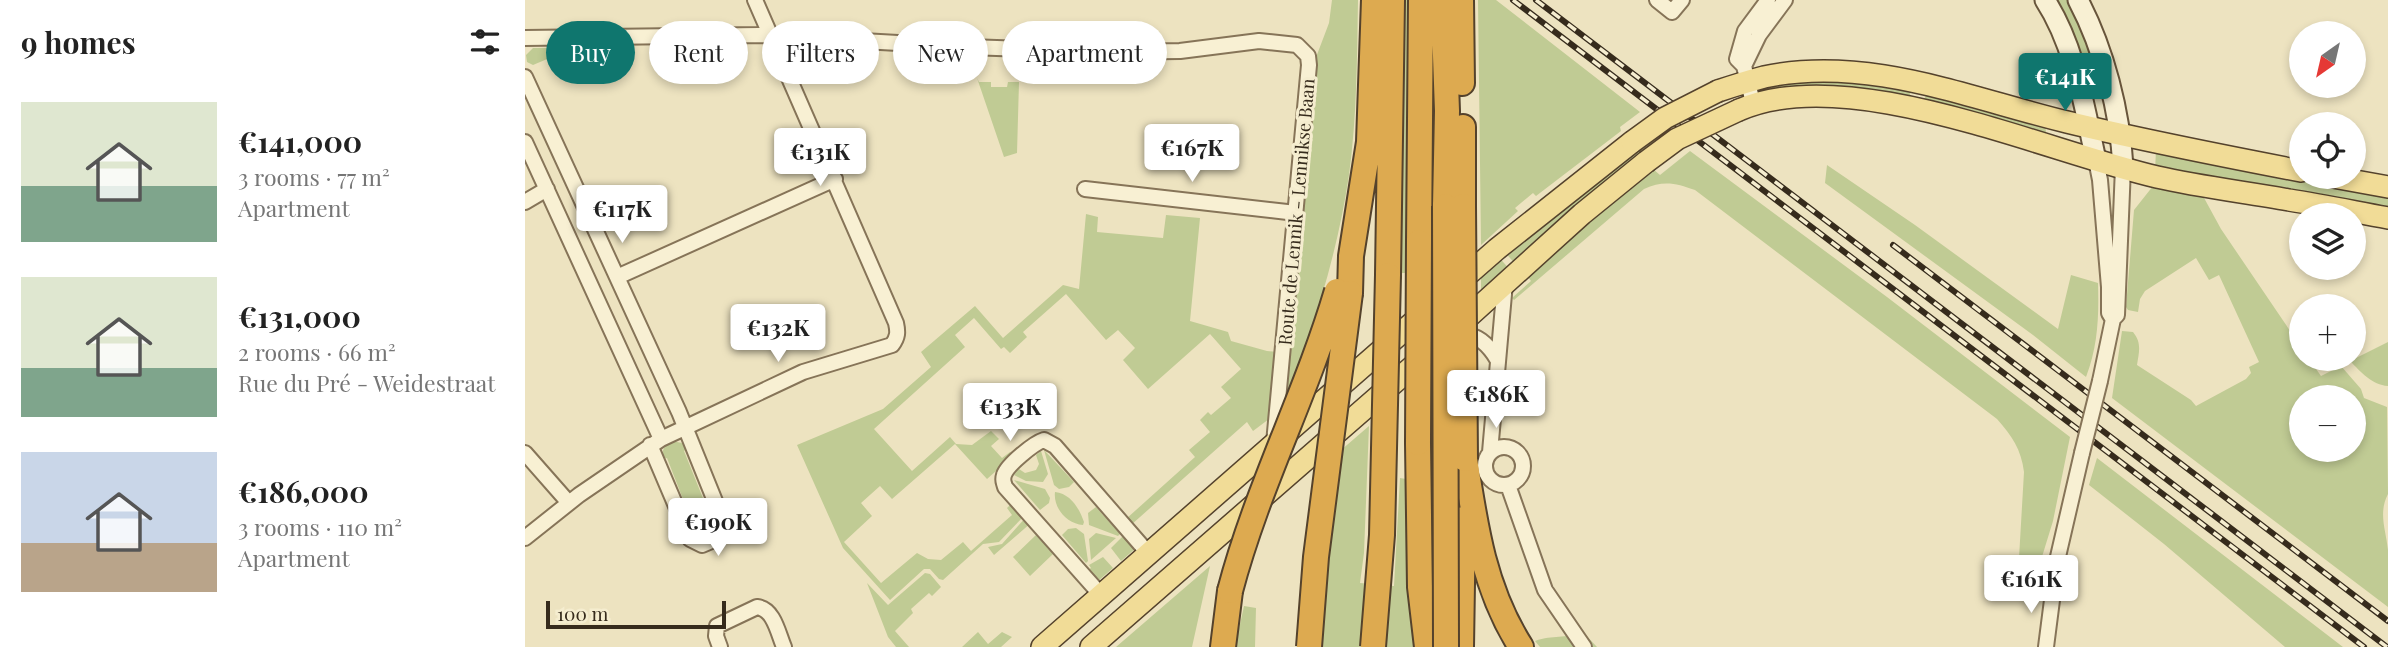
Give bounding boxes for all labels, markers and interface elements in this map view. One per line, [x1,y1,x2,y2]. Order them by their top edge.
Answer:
chip: Buy [546,21,635,84]
chip: Rent [649,21,748,84]
chip: Filters [762,21,879,84]
chip: New [893,21,988,84]
chip: Apartment [1002,21,1167,84]
north arrow [2289,21,2366,98]
map controls [2289,21,2366,462]
text: 9 homes [21,22,136,62]
icon: filters [466,23,504,61]
pin: €141K [2016,54,2114,113]
text: €141K [2035,60,2095,91]
street label: Route de Lennik - Lennikse Baan [1272,77,1320,347]
button: locate [2289,112,2366,189]
text: €141,000 [238,121,362,161]
pin: €167K [1143,124,1241,184]
pin: €131K [771,128,869,188]
icon: home [77,130,161,214]
text: €167K [1160,131,1224,162]
text: €131K [790,135,850,166]
text: 3 rooms · 77 m² [238,161,390,192]
pin: €117K [573,186,671,245]
text: Apartment [238,192,350,223]
text: €117K [592,192,652,223]
button: layers [2289,203,2366,280]
button: + [2289,294,2366,371]
text: €131,000 [238,296,361,336]
pin: €132K [729,304,827,364]
icon: home [77,305,161,389]
text: €132K [746,311,810,342]
text: 2 rooms · 66 m² [238,336,396,367]
text: Rue du Pré - Weidestraat [238,367,495,398]
pin: €186K [1447,370,1545,430]
text: €186K [1463,377,1529,408]
pin: €133K [961,384,1059,443]
button: − [2289,385,2366,462]
text: €133K [979,390,1041,421]
text: €186,000 [238,471,369,511]
icon: home [77,480,161,564]
pin: €190K [669,498,767,558]
text: €190K [684,505,752,536]
text: 3 rooms · 110 m² [238,511,402,542]
text: Apartment [238,542,350,573]
pin: €161K [1982,556,2080,615]
text: €161K [2000,562,2062,593]
scale bar [546,598,726,630]
text: 100 m [557,600,608,626]

